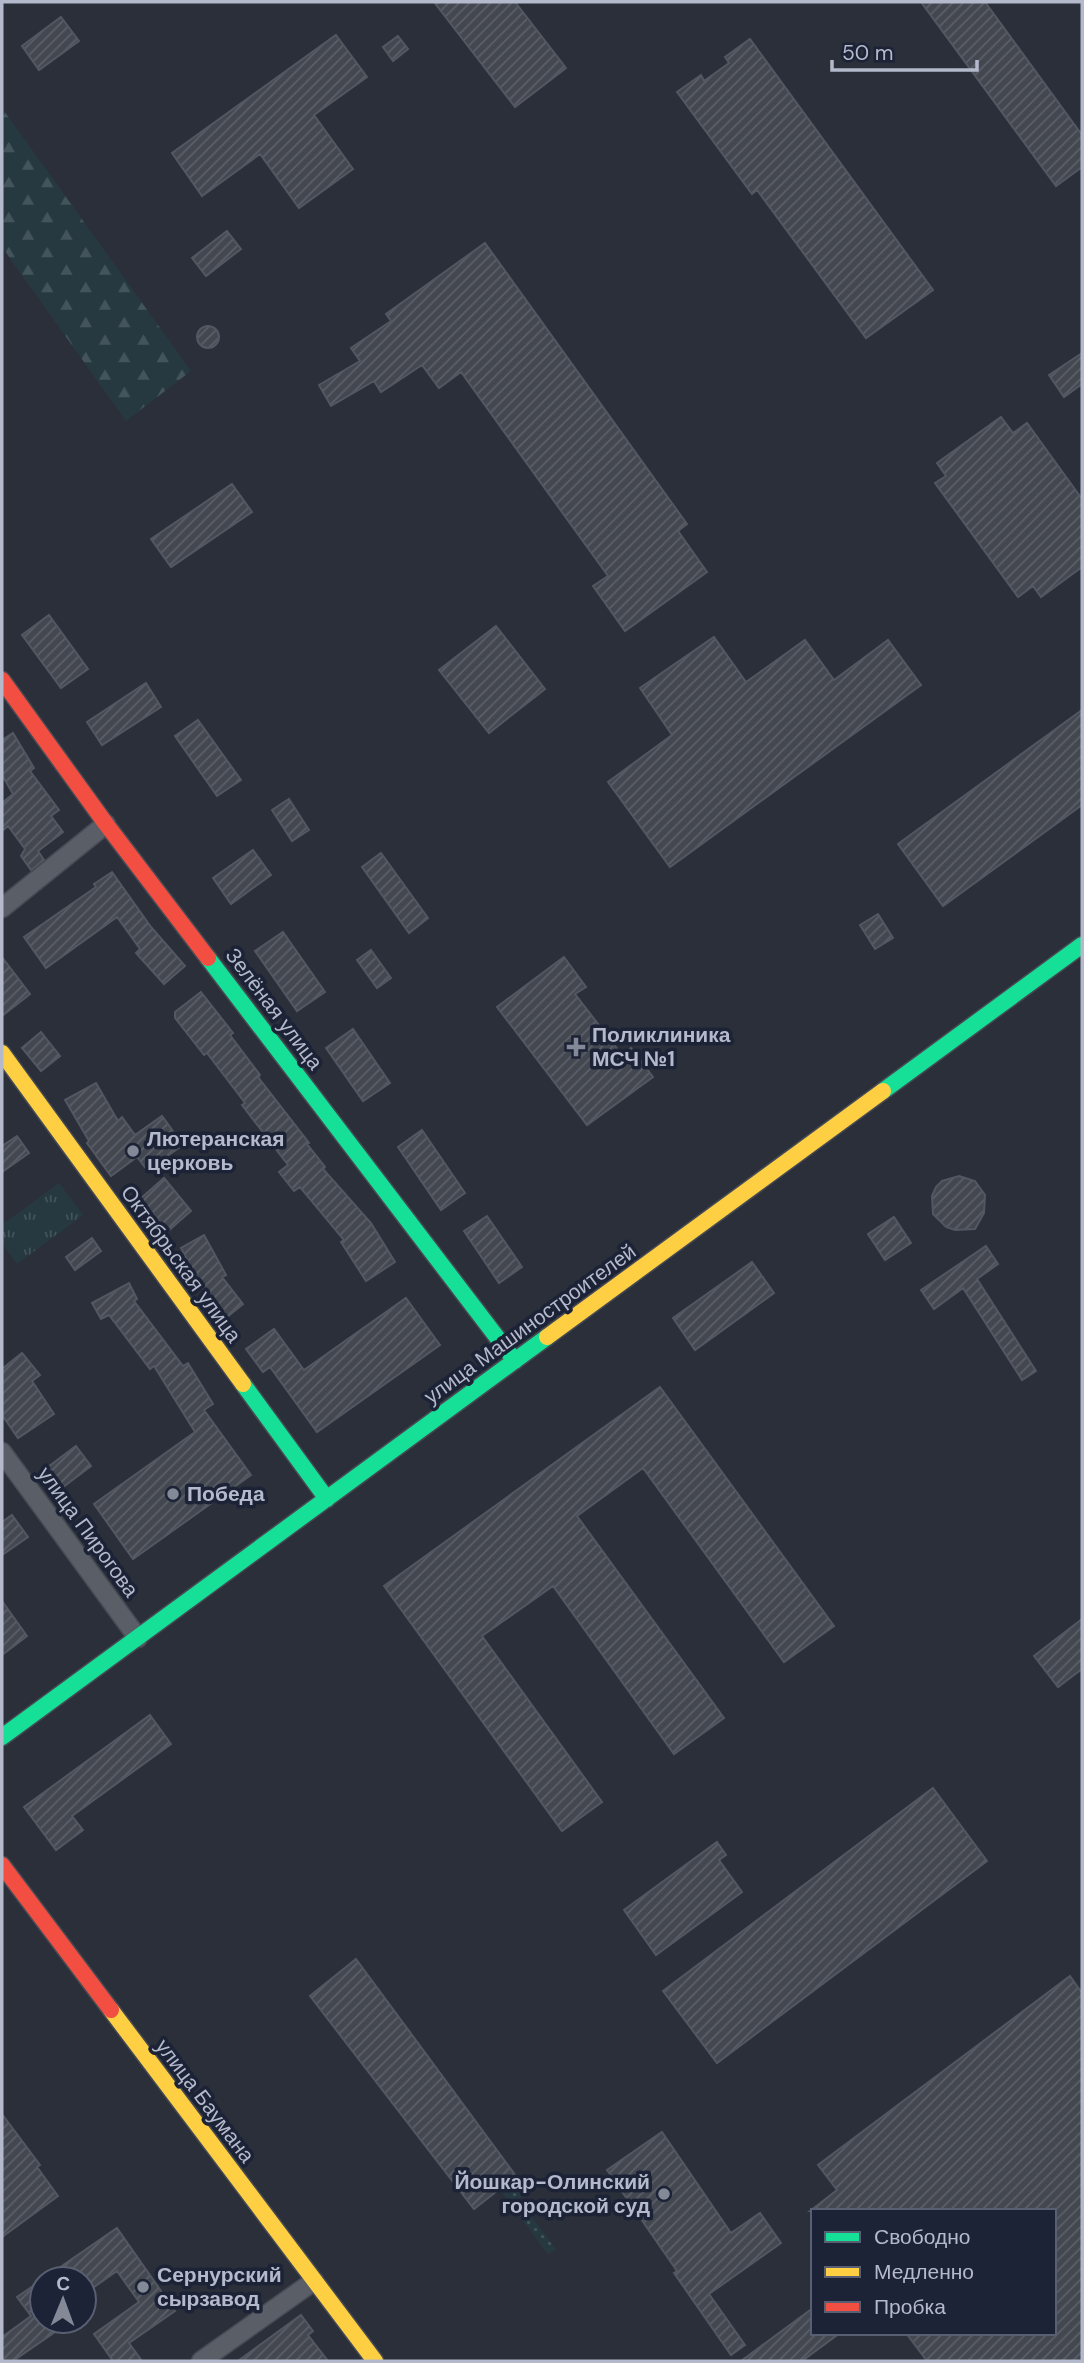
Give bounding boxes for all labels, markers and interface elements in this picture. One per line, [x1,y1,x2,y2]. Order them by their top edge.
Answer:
scale bar [832,28,977,72]
text: 50 m [842,39,893,67]
street label: Зелёная улица [219,942,329,1076]
place label: Поликлиника МСЧ №1 [592,1021,731,1073]
marker: Поликлиника МСЧ №1 [566,1037,586,1057]
place label: Лютеранская церковь [147,1125,284,1177]
marker: Лютеранская церковь [125,1143,141,1159]
street label: Октябрьская улица [114,1180,248,1348]
street label: улица Машиностроителей [418,1237,642,1411]
street label: улица Пирогова [31,1461,145,1603]
place label: Победа [187,1480,265,1508]
marker: Победа [165,1486,181,1502]
street label: улица Баумана [149,2033,261,2169]
place label: Йошкар-Олинский городской суд [454,2168,650,2220]
marker: Йошкар-Олинский городской суд [656,2186,672,2202]
legend [811,2209,1056,2335]
text: Свободно [874,2223,971,2251]
text: Медленно [874,2258,974,2286]
place label: Сернурский сырзавод [157,2261,282,2313]
north arrow [28,2265,98,2335]
text: С [56,2271,71,2296]
marker: Сернурский сырзавод [135,2279,151,2295]
text: Пробка [874,2293,946,2321]

